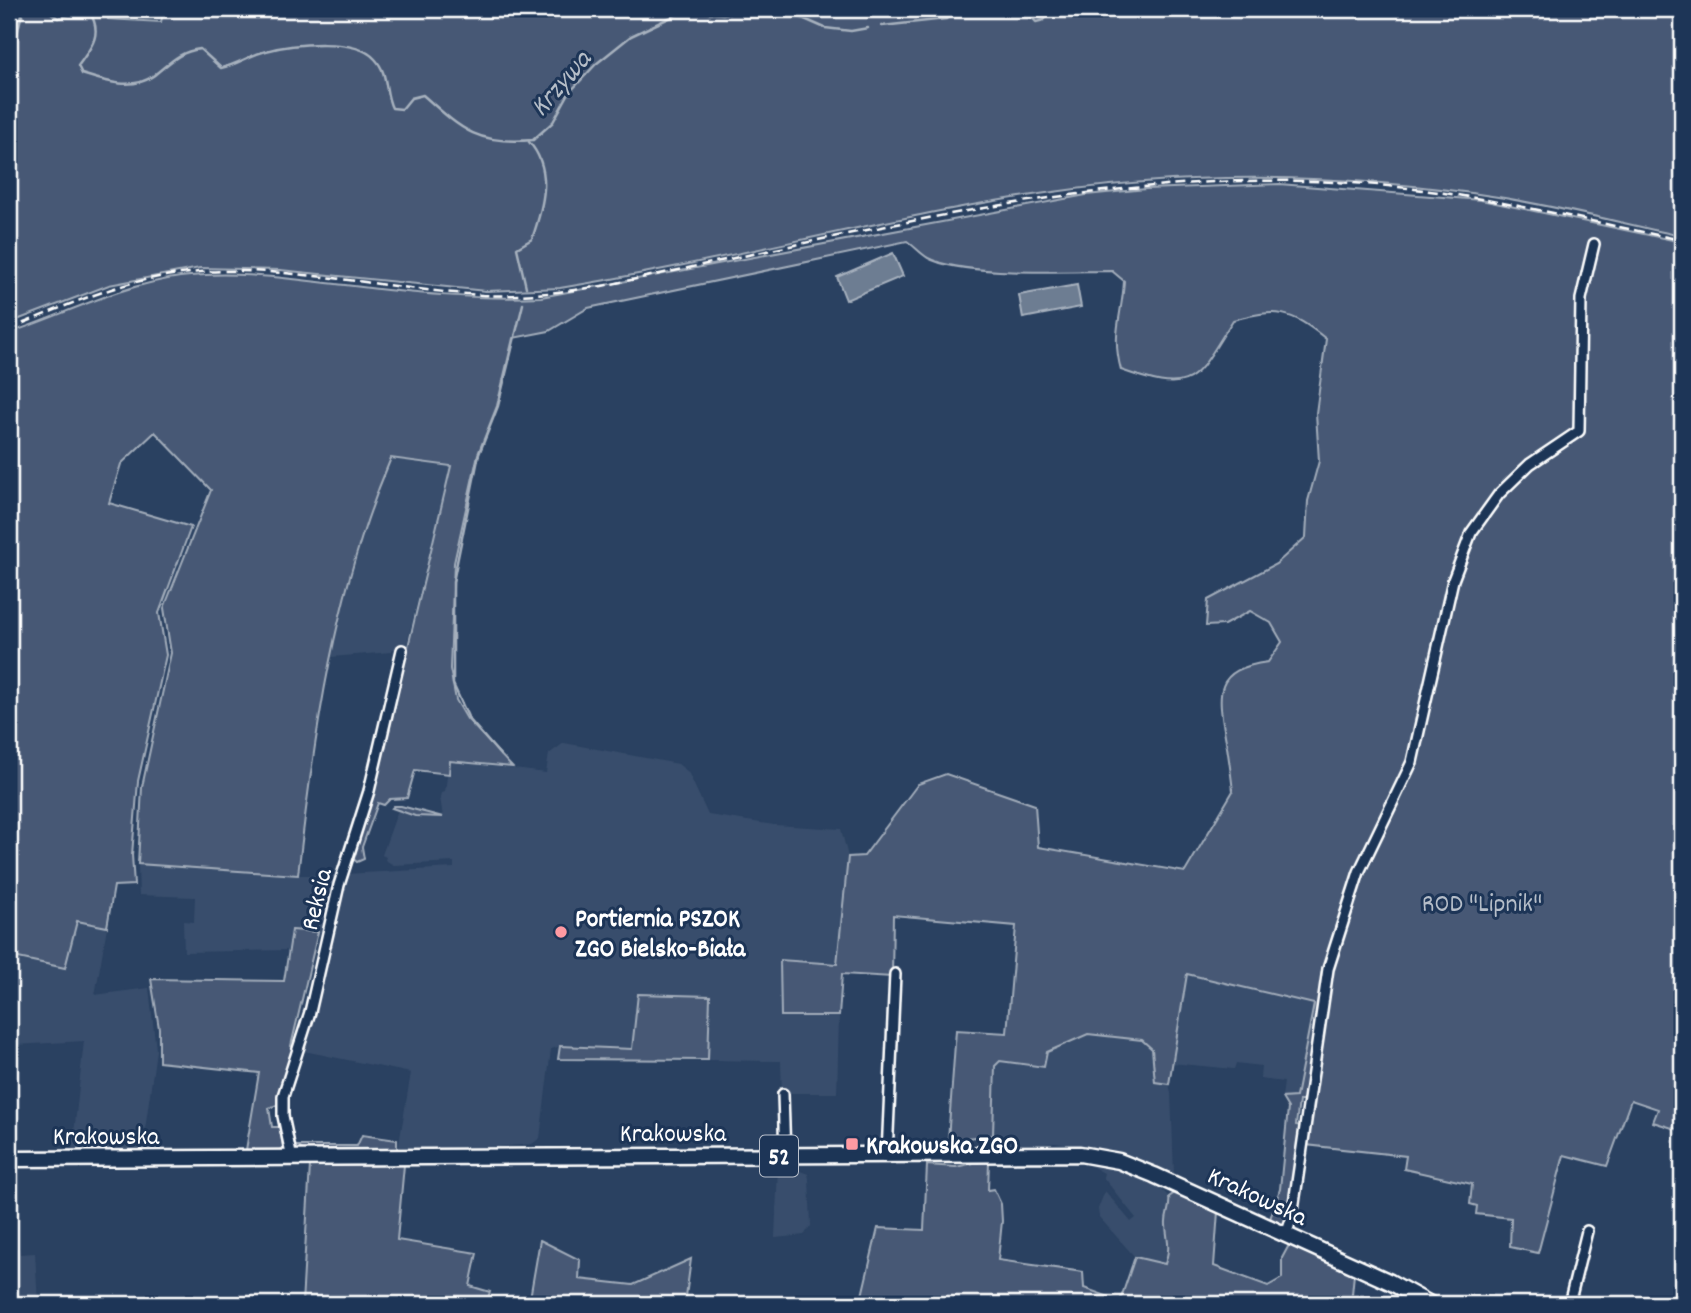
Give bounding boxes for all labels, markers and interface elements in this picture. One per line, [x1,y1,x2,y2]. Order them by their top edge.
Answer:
water label: Krzywa [523,42,604,127]
street label: Reksia [293,864,344,935]
park label: ROD "Lipnik" [1422,887,1542,924]
place label: Portiernia PSZOK ZGO Bielsko-Biała [575,902,746,969]
marker: Portiernia PSZOK ZGO Bielsko-Biała [553,924,569,940]
street label: Krakowska [620,1117,727,1154]
street label: Krakowska [53,1120,160,1157]
place label: Krakowska ZGO [866,1129,1018,1166]
road number: 52 [760,1136,798,1176]
marker: Krakowska ZGO [844,1136,860,1152]
street label: Krakowska [1200,1159,1313,1238]

